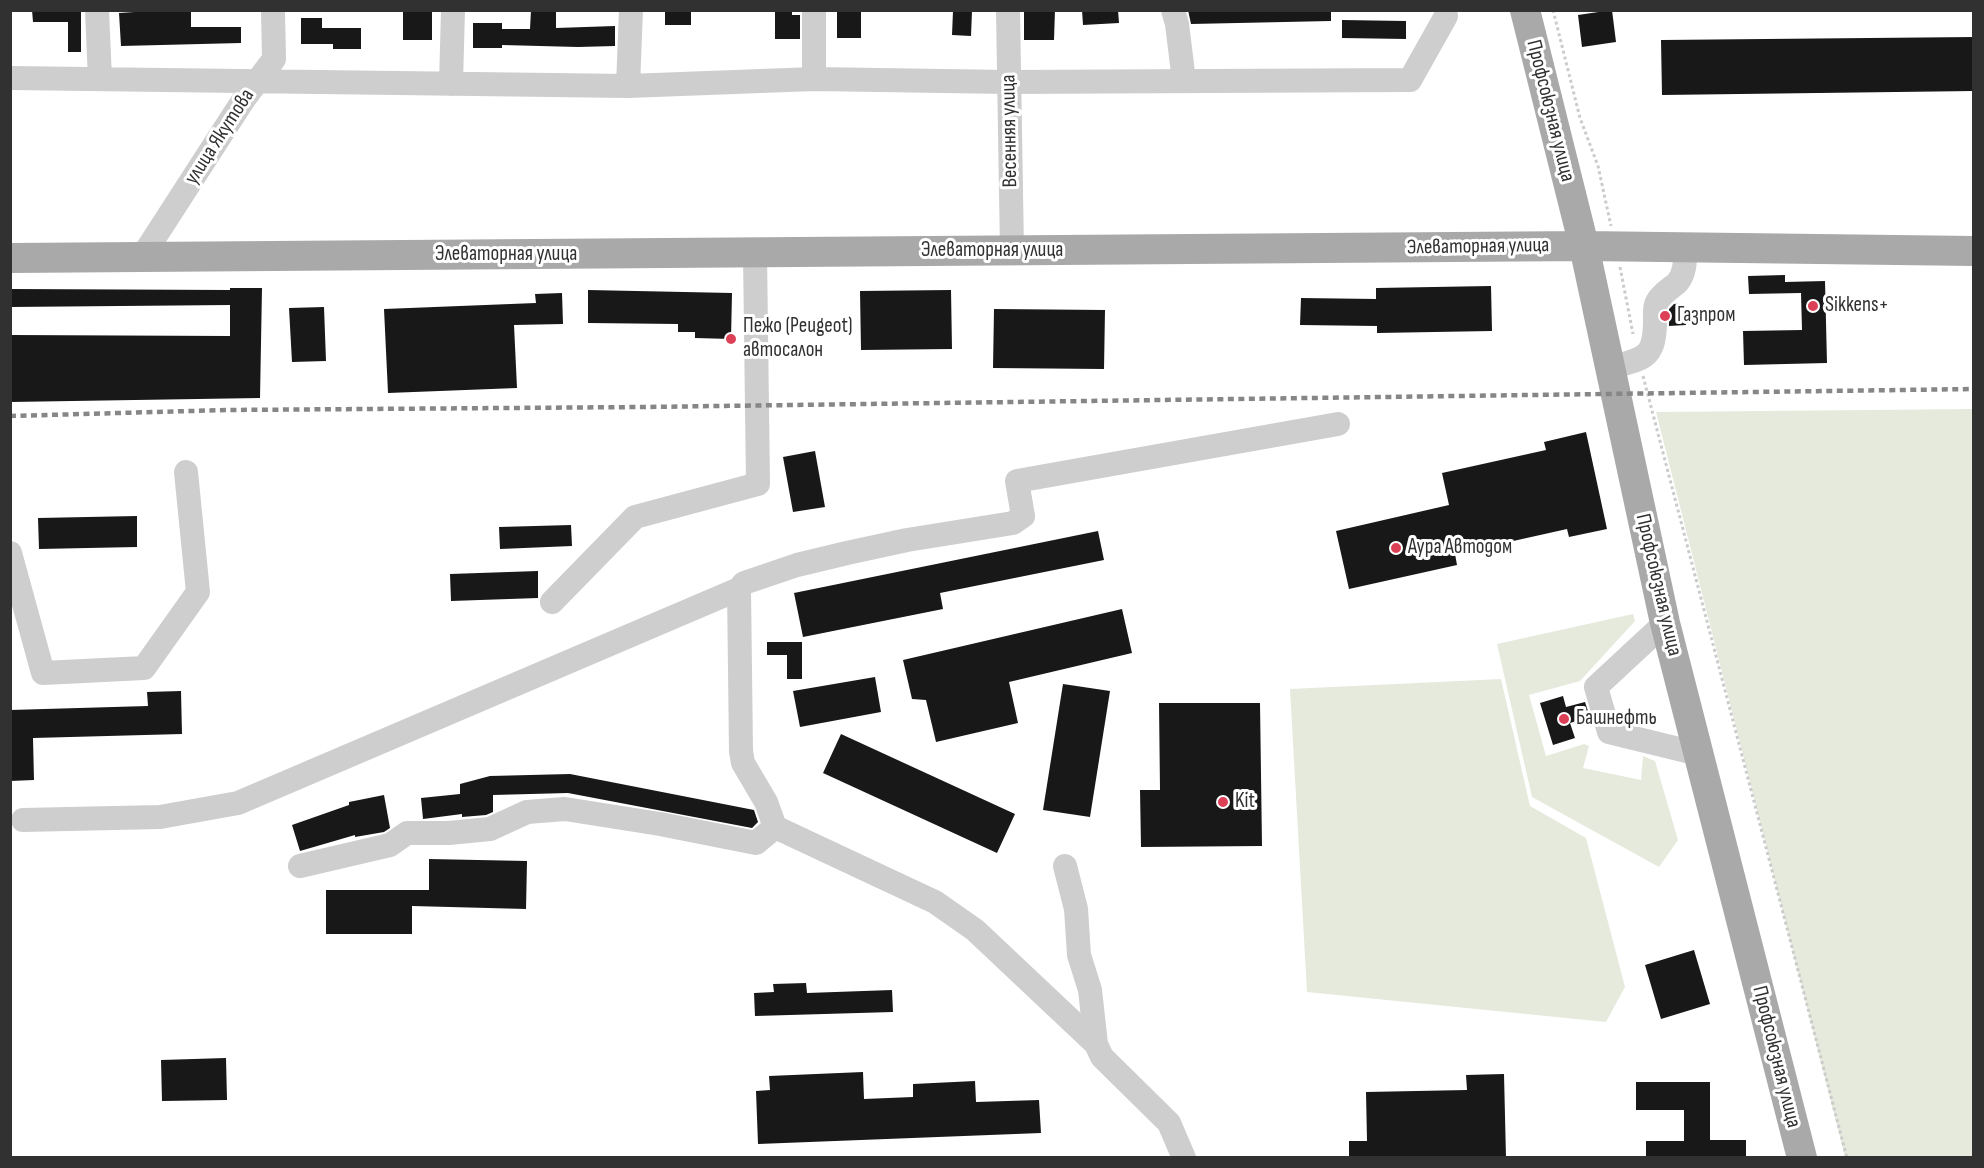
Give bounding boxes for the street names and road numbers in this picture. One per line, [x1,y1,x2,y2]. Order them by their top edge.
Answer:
street label: Профсоюзная улица [1520,38,1580,184]
street label: Весенняя улица [996,74,1024,188]
street label: улица Якутова [180,84,260,190]
street label: Элеваторная улица [1406,233,1550,261]
street label: Элеваторная улица [921,238,1063,264]
street label: Элеваторная улица [435,242,577,268]
street label: Профсоюзная улица [1629,511,1687,659]
street label: Профсоюзная улица [1746,984,1806,1130]

